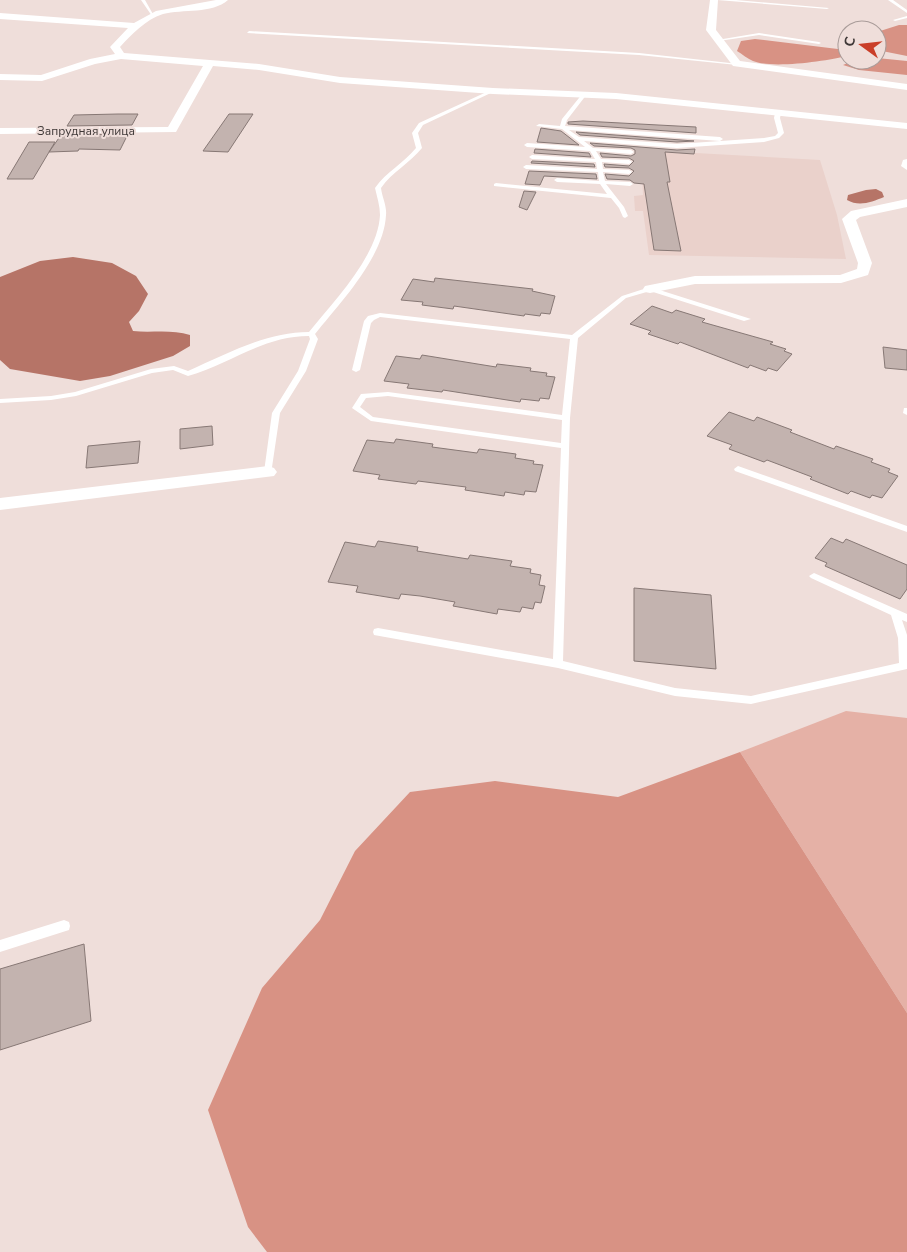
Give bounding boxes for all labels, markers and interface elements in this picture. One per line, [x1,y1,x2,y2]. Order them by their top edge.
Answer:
north arrow [837,20,887,70]
text: С [840,34,860,49]
street label: Запрудная улица [37,123,135,139]

